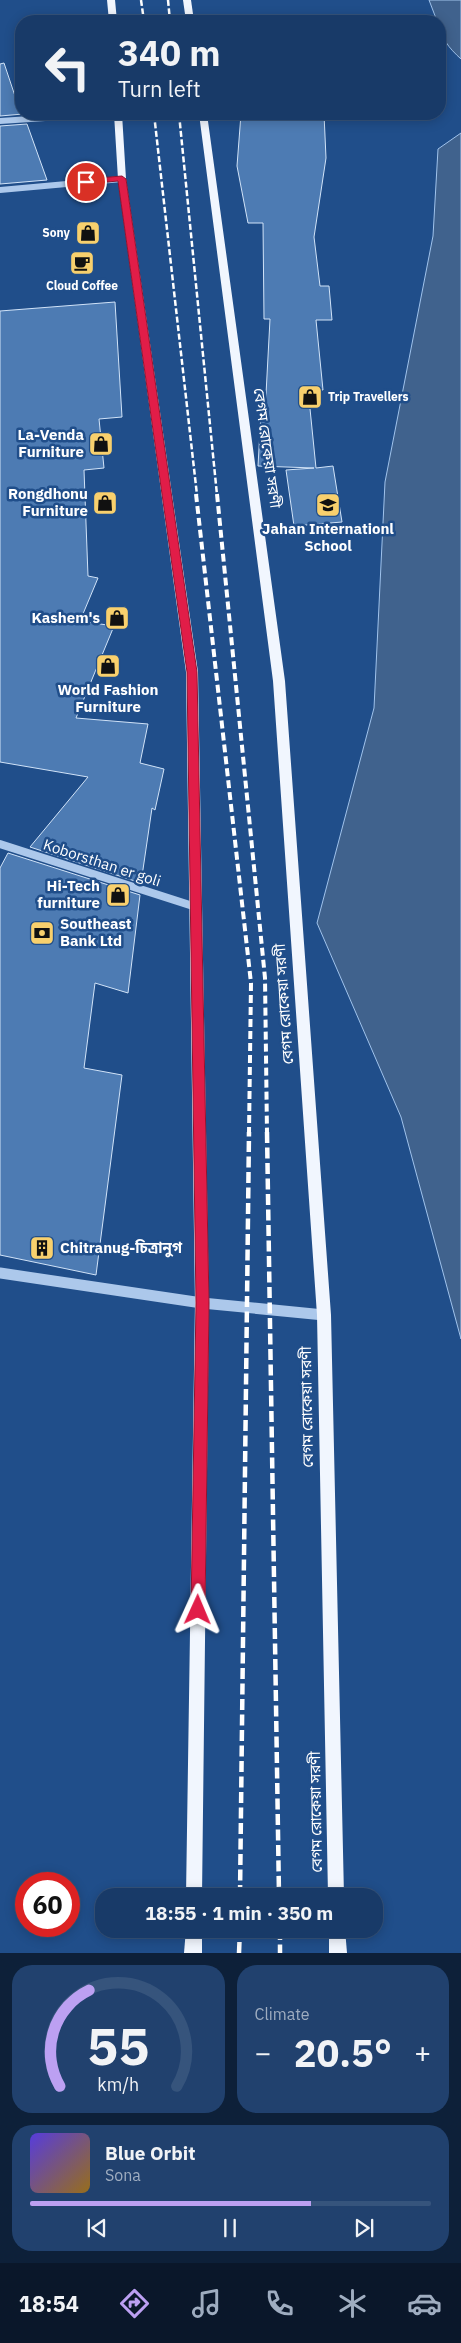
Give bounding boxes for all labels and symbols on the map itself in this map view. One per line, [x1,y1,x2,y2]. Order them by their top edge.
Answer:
pin [65,161,107,203]
shop icon: Sony [75,220,101,246]
place label: Sony [42,225,71,240]
cafe icon: Cloud Coffee [69,250,95,276]
place label: Cloud Coffee [46,278,118,293]
shop icon: Trip Travellers [297,384,323,410]
street label: বেগম রোকেয়া সরণী [250,387,285,510]
place label: Trip Travellers [328,389,409,404]
place label: La-Venda Furniture [18,425,84,461]
shop icon: La-Venda Furniture [88,431,114,457]
place label: Rongdhonu Furniture [8,484,88,520]
shop icon: Rongdhonu Furniture [92,490,118,516]
school or university icon: Jahan Internationl School [315,492,341,518]
place label: Jahan Internationl School [262,519,394,555]
shop icon: Kashem's [104,605,130,631]
place label: Kashem's [31,608,100,627]
shop icon: World Fashion Furniture [95,653,121,679]
place label: World Fashion Furniture [58,680,158,716]
street label: Koborsthan er goli [41,835,163,890]
place label: Hi-Tech furniture [37,876,100,912]
shop icon: Hi-Tech furniture [105,882,131,908]
place label: Southeast Bank Ltd [60,914,132,950]
bank icon: Southeast Bank Ltd [29,920,55,946]
street label: বেগম রোকেয়া সরণী [270,942,297,1065]
building icon: Chitranug-চিত্রানুগ [29,1235,55,1261]
place label: Chitranug-চিত্রানুগ [60,1238,183,1258]
street label: বেগম রোকেয়া সরণী [296,1345,317,1468]
position arrow [171,1583,223,1635]
street label: বেগম রোকেয়া সরণী [305,1750,326,1873]
speed limit sign: 60 [15,1872,80,1937]

